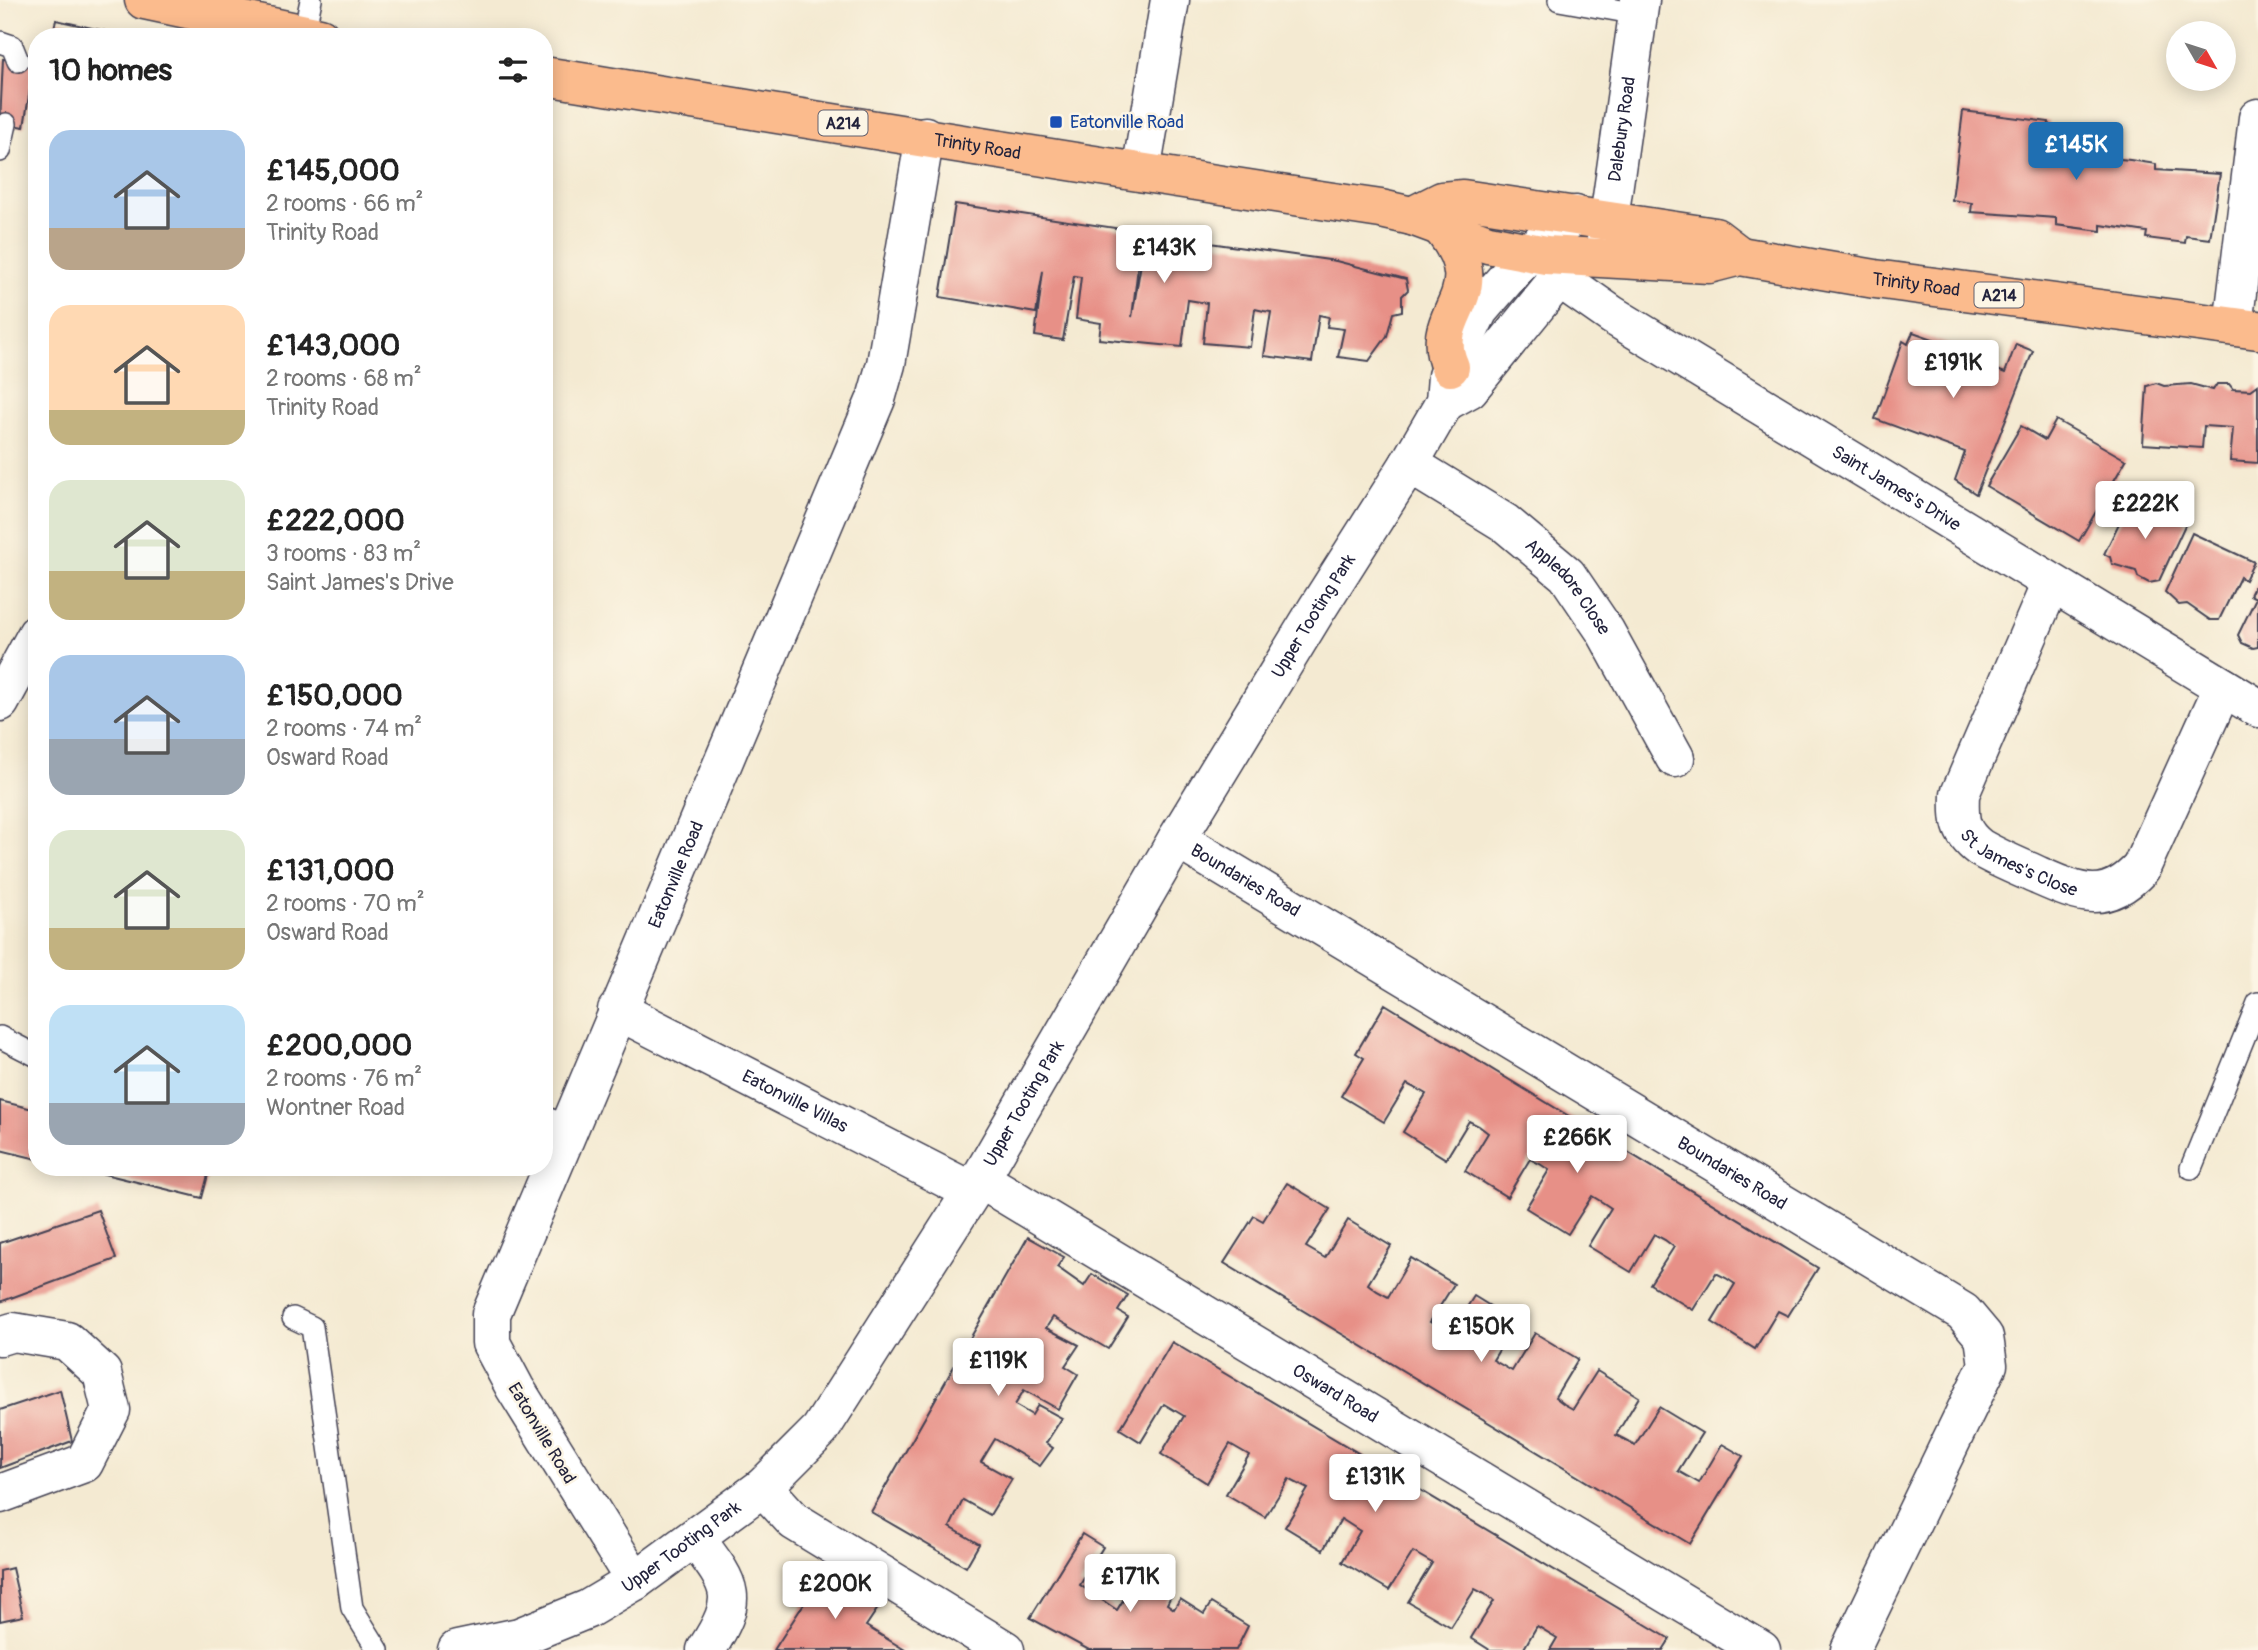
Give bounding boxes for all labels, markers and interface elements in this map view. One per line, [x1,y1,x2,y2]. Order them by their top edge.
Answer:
north arrow [2166,21,2236,91]
map controls [2166,21,2236,91]
icon: filters [494,51,532,89]
text: 10 homes [49,52,172,89]
street label: Dalebury Road [1603,75,1641,183]
road number: A214 [818,111,868,136]
place label: Eatonville Road [1070,111,1184,134]
marker: Eatonville Road [1048,114,1064,130]
pin: £145K [2027,122,2125,182]
street label: Trinity Road [932,129,1023,165]
text: £145K [2044,130,2108,159]
text: £145,000 [266,152,400,189]
icon: home [105,158,189,242]
text: 2 rooms · 66 m² [266,189,423,218]
text: Trinity Road [266,218,379,247]
pin: £143K [1115,226,1213,285]
text: £143K [1132,233,1196,262]
street label: Trinity Road [1871,268,1961,302]
road number: A214 [1974,282,2024,308]
text: £143,000 [266,327,400,364]
icon: home [105,333,189,417]
pin: £191K [1904,340,2002,400]
text: £191K [1924,348,1982,377]
text: 2 rooms · 68 m² [266,364,422,393]
text: Trinity Road [266,393,379,422]
street label: Saint James's Drive [1827,440,1965,537]
pin: £222K [2096,482,2194,541]
text: £222K [2111,489,2179,518]
text: £222,000 [266,502,405,539]
icon: home [105,508,189,592]
street label: Appledore Close [1520,534,1615,640]
text: 3 rooms · 83 m² [266,539,421,568]
street label: Upper Tooting Park [1267,549,1361,682]
text: Saint James's Drive [266,568,454,597]
text: £150,000 [266,677,403,714]
icon: home [105,683,189,767]
text: 2 rooms · 74 m² [266,714,422,743]
text: Osward Road [266,743,389,772]
street label: Eatonville Road [644,818,709,932]
street label: St James's Close [1954,825,2080,902]
street label: Boundaries Road [1186,839,1304,923]
text: £131,000 [266,852,395,889]
icon: home [105,858,189,942]
text: 2 rooms · 70 m² [266,889,425,918]
text: Osward Road [266,918,389,947]
text: £200,000 [266,1027,412,1064]
icon: home [105,1033,189,1117]
street label: Upper Tooting Park [979,1036,1070,1171]
text: 2 rooms · 76 m² [266,1064,422,1093]
street label: Eatonville Villas [738,1065,852,1138]
text: Wontner Road [266,1093,405,1122]
pin: £266K [1528,1116,1626,1175]
text: £266K [1543,1123,1611,1152]
street label: Boundaries Road [1673,1132,1791,1215]
pin: £150K [1432,1304,1530,1364]
text: £150K [1448,1312,1514,1341]
pin: £119K [949,1338,1047,1398]
text: £119K [969,1346,1027,1375]
street label: Osward Road [1288,1359,1382,1428]
street label: Eatonville Road [502,1378,581,1488]
pin: £131K [1326,1454,1424,1514]
text: £131K [1345,1462,1405,1491]
street label: Upper Tooting Park [618,1496,746,1598]
pin: £171K [1081,1554,1179,1614]
pin: £200K [786,1562,884,1621]
text: £171K [1101,1562,1159,1591]
text: £200K [799,1569,871,1598]

